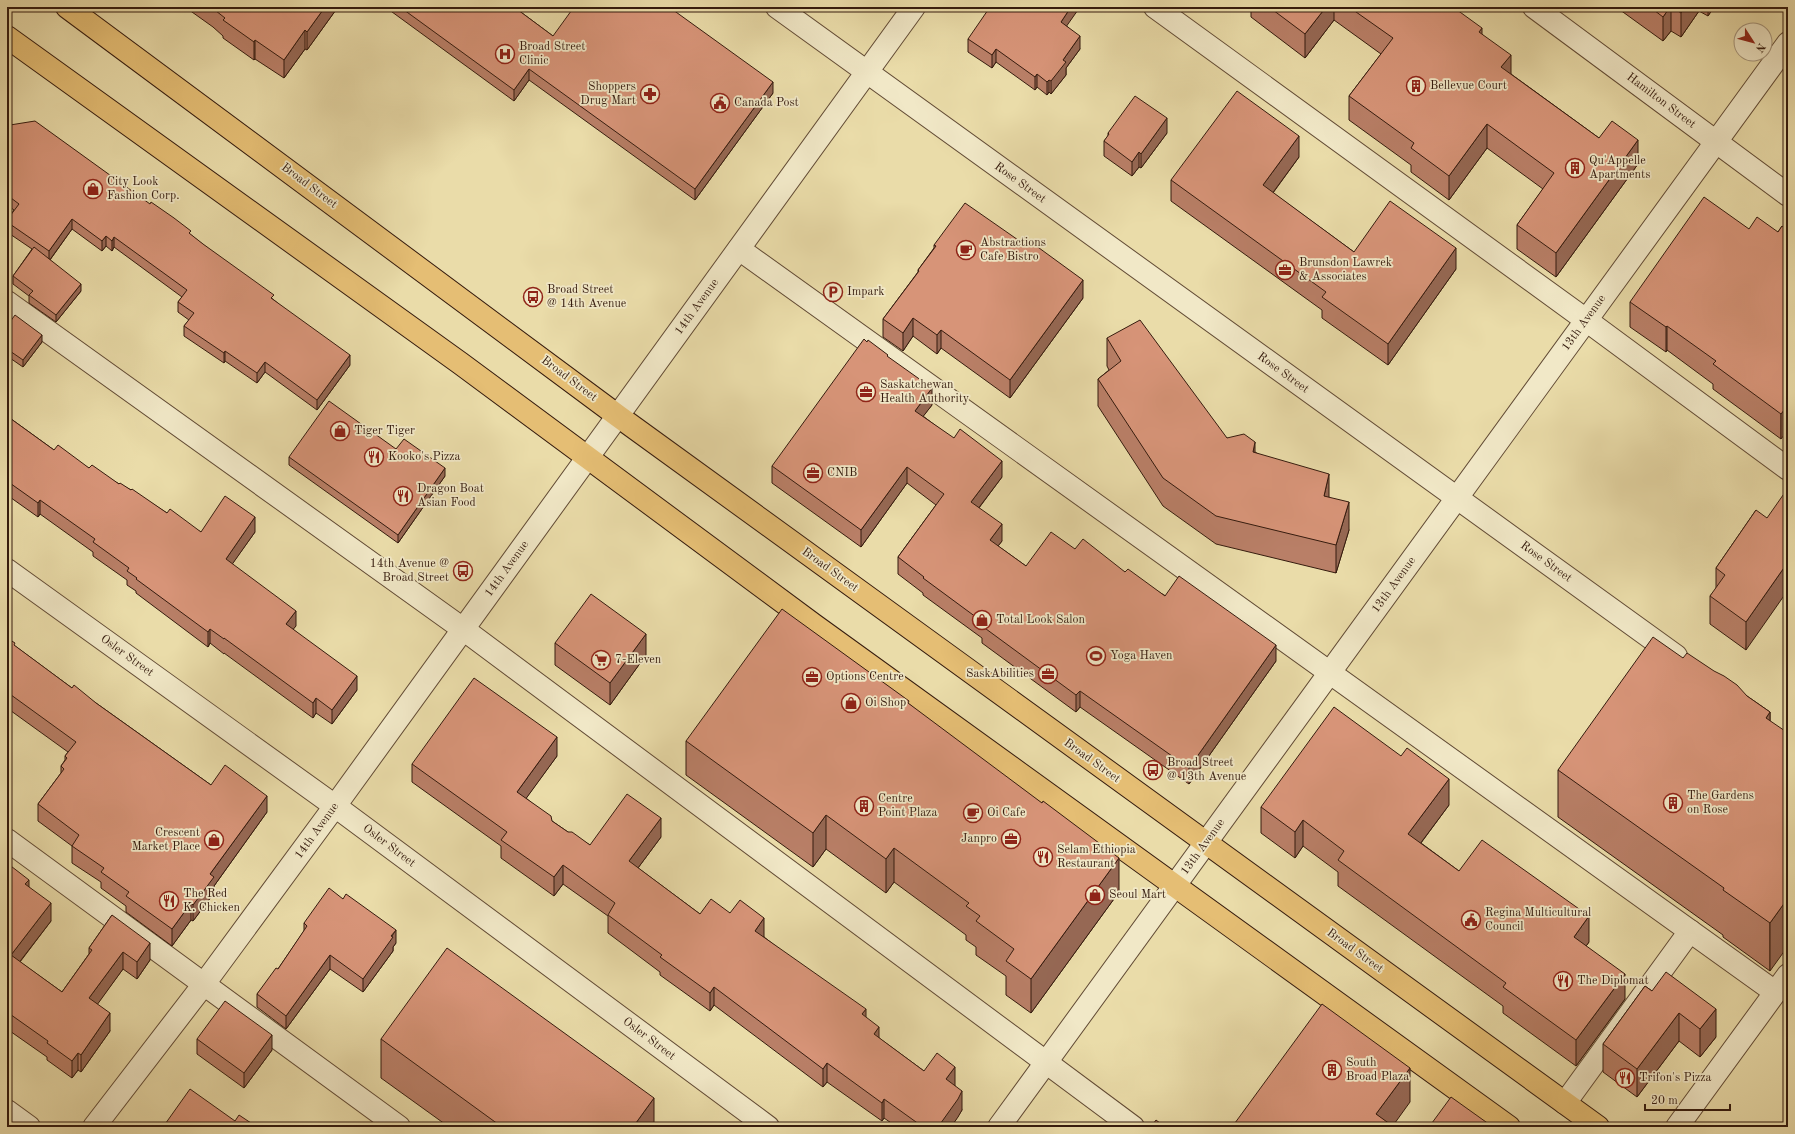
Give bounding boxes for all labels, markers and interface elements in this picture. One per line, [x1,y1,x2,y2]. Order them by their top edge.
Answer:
north arrow [1733,22,1773,62]
text: N [1753,40,1767,54]
place label: Broad Street Clinic [519,41,586,67]
hospital icon: Broad Street Clinic [494,43,516,65]
street label: Hamilton Street [1624,71,1698,131]
building icon: Bellevue Court [1405,75,1427,97]
place label: Bellevue Court [1430,80,1507,92]
place label: Shoppers Drug Mart [580,81,636,107]
pharmacy icon: Shoppers Drug Mart [639,83,661,105]
public building icon: Canada Post [709,92,731,114]
place label: Canada Post [734,97,799,109]
place label: Qu'Appelle Apartments [1589,155,1650,181]
building icon: Qu'Appelle Apartments [1564,157,1586,179]
street label: Rose Street [992,160,1048,206]
street label: Broad Street [279,161,339,211]
place label: City Look Fashion Corp. [107,176,180,202]
shop icon: City Look Fashion Corp. [82,178,104,200]
place label: Abstractions Cafe Bistro [980,237,1046,263]
cafe icon: Abstractions Cafe Bistro [955,239,977,261]
place label: Brunsdon Lawrek & Associates [1299,257,1392,283]
office icon: Brunsdon Lawrek & Associates [1274,259,1296,281]
street label: 14th Avenue [673,276,722,337]
parking icon: Impark [822,281,844,303]
place label: Broad Street @ 14th Avenue [547,284,627,310]
bus stop icon: Broad Street @ 14th Avenue [522,286,544,308]
place label: Impark [847,286,885,298]
street label: 13th Avenue [1560,292,1609,353]
street label: Rose Street [1255,350,1311,396]
street label: Broad Street [539,354,599,404]
place label: Saskatchewan Health Authority [880,379,970,405]
office icon: Saskatchewan Health Authority [855,381,877,403]
shop icon: Tiger Tiger [329,420,351,442]
place label: Tiger Tiger [354,425,415,437]
restaurant icon: Kooko's Pizza [363,446,385,468]
place label: Kooko's Pizza [388,451,461,463]
office icon: CNIB [802,462,824,484]
place label: CNIB [827,467,857,479]
place label: Dragon Boat Asian Food [417,483,484,509]
restaurant icon: Dragon Boat Asian Food [392,485,414,507]
street label: 14th Avenue [483,538,532,599]
street label: Rose Street [1518,539,1574,585]
street label: Broad Street [800,546,860,594]
street label: 13th Avenue [1370,554,1419,615]
place label: 14th Avenue @ Broad Street [370,558,449,584]
bus stop icon: 14th Avenue @ Broad Street [452,560,474,582]
shop icon: Total Look Salon [971,609,993,631]
place label: Total Look Salon [996,614,1086,626]
street label: Osler Street [98,633,156,679]
sports icon: Yoga Haven [1085,645,1107,667]
supermarket icon: 7-Eleven [590,649,612,671]
place label: Yoga Haven [1110,650,1173,662]
place label: 7-Eleven [615,654,662,666]
office icon: SaskAbilities [1037,663,1059,685]
office icon: Options Centre [801,666,823,688]
place label: SaskAbilities [966,668,1034,680]
place label: Options Centre [826,671,904,683]
shop icon: Oi Shop [840,692,862,714]
place label: Oi Shop [865,697,906,709]
street label: Broad Street [1062,737,1122,785]
place label: Broad Street @ 13th Avenue [1167,757,1247,783]
bus stop icon: Broad Street @ 13th Avenue [1142,759,1164,781]
place label: The Gardens on Rose [1687,790,1754,816]
building icon: The Gardens on Rose [1662,792,1684,814]
place label: Centre Point Plaza [878,793,937,819]
building icon: Centre Point Plaza [853,795,875,817]
street label: 14th Avenue [293,800,342,861]
cafe icon: Oi Cafe [962,802,984,824]
place label: Oi Cafe [987,807,1026,819]
street label: 13th Avenue [1179,816,1228,877]
street label: Osler Street [360,822,418,870]
place label: Crescent Market Place [132,827,200,853]
office icon: Janpro [1000,828,1022,850]
shop icon: Crescent Market Place [203,829,225,851]
place label: Janpro [961,833,997,845]
place label: Selam Ethiopia Restaurant [1057,844,1136,870]
restaurant icon: Selam Ethiopia Restaurant [1032,846,1054,868]
shop icon: Seoul Mart [1084,884,1106,906]
place label: The Red K. Chicken [183,888,241,914]
place label: Seoul Mart [1109,889,1166,901]
restaurant icon: The Red K. Chicken [158,890,180,912]
place label: Regina Multicultural Council [1485,907,1591,933]
public building icon: Regina Multicultural Council [1460,909,1482,931]
street label: Broad Street [1325,927,1385,975]
restaurant icon: The Diplomat [1552,970,1574,992]
place label: The Diplomat [1577,975,1649,987]
street label: Osler Street [620,1015,678,1063]
place label: South Broad Plaza [1346,1057,1409,1083]
building icon: South Broad Plaza [1321,1059,1343,1081]
restaurant icon: Trifon's Pizza [1614,1067,1636,1089]
place label: Trifon's Pizza [1639,1072,1712,1084]
scale bar [1645,1086,1730,1112]
text: 20 m [1651,1095,1678,1107]

